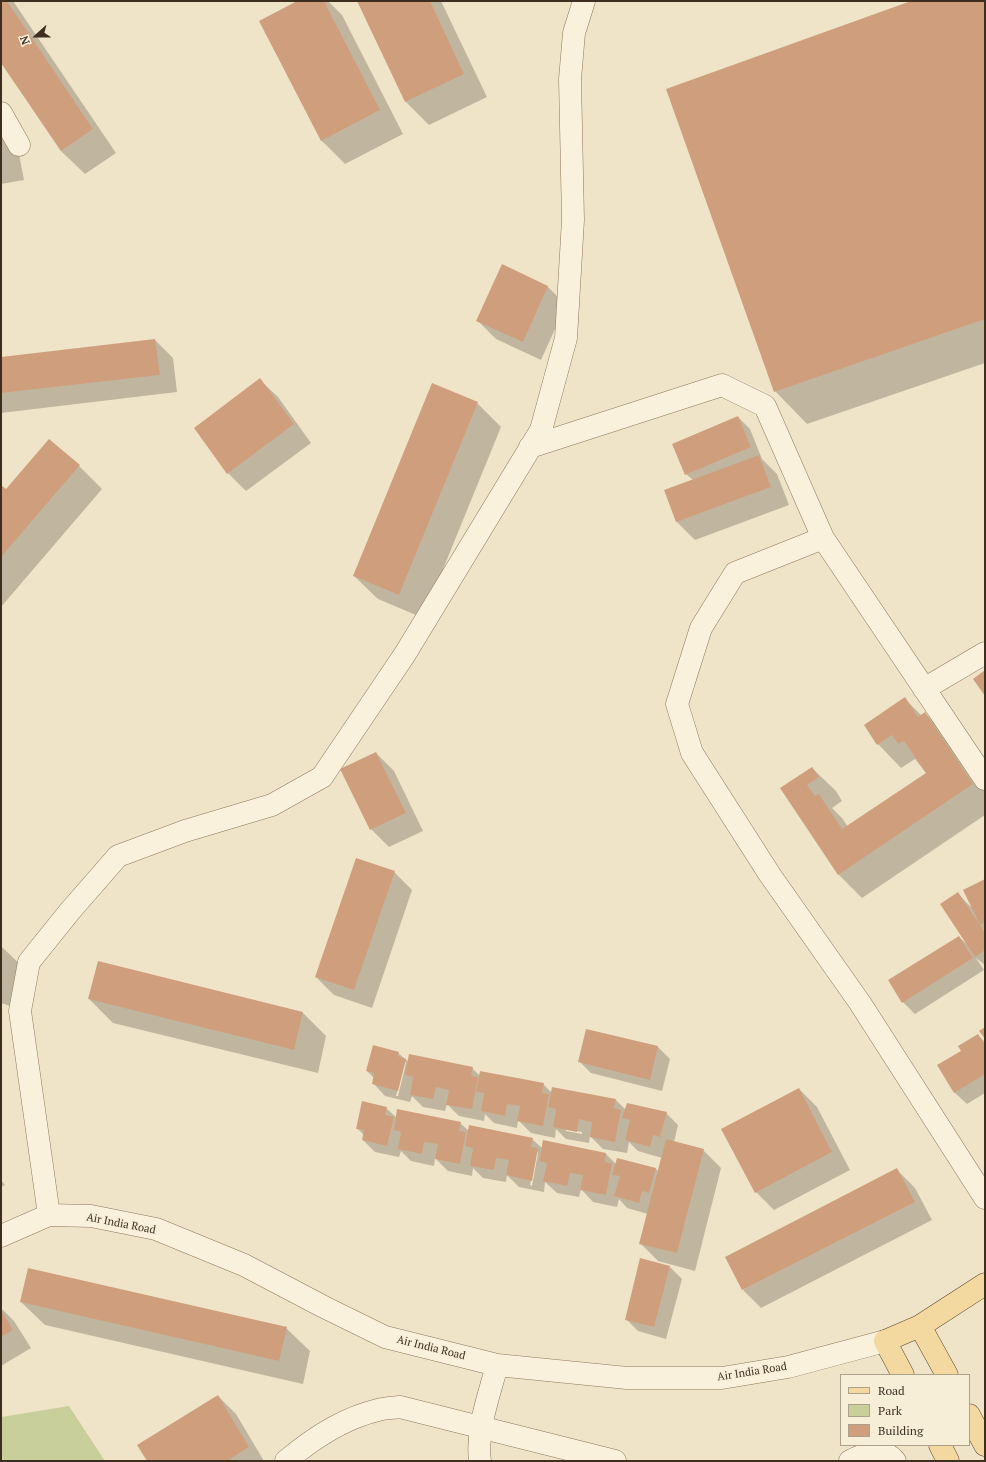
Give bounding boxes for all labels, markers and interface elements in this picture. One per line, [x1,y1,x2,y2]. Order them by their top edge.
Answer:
north arrow [16,16,56,56]
text: N [17,34,33,47]
street label: Air India Road [85,1211,157,1237]
street label: Air India Road [395,1333,467,1363]
street label: Air India Road [716,1360,788,1384]
legend [840,1374,970,1446]
text: Road [878,1383,905,1398]
text: Park [878,1403,902,1418]
text: Building [878,1423,923,1438]

